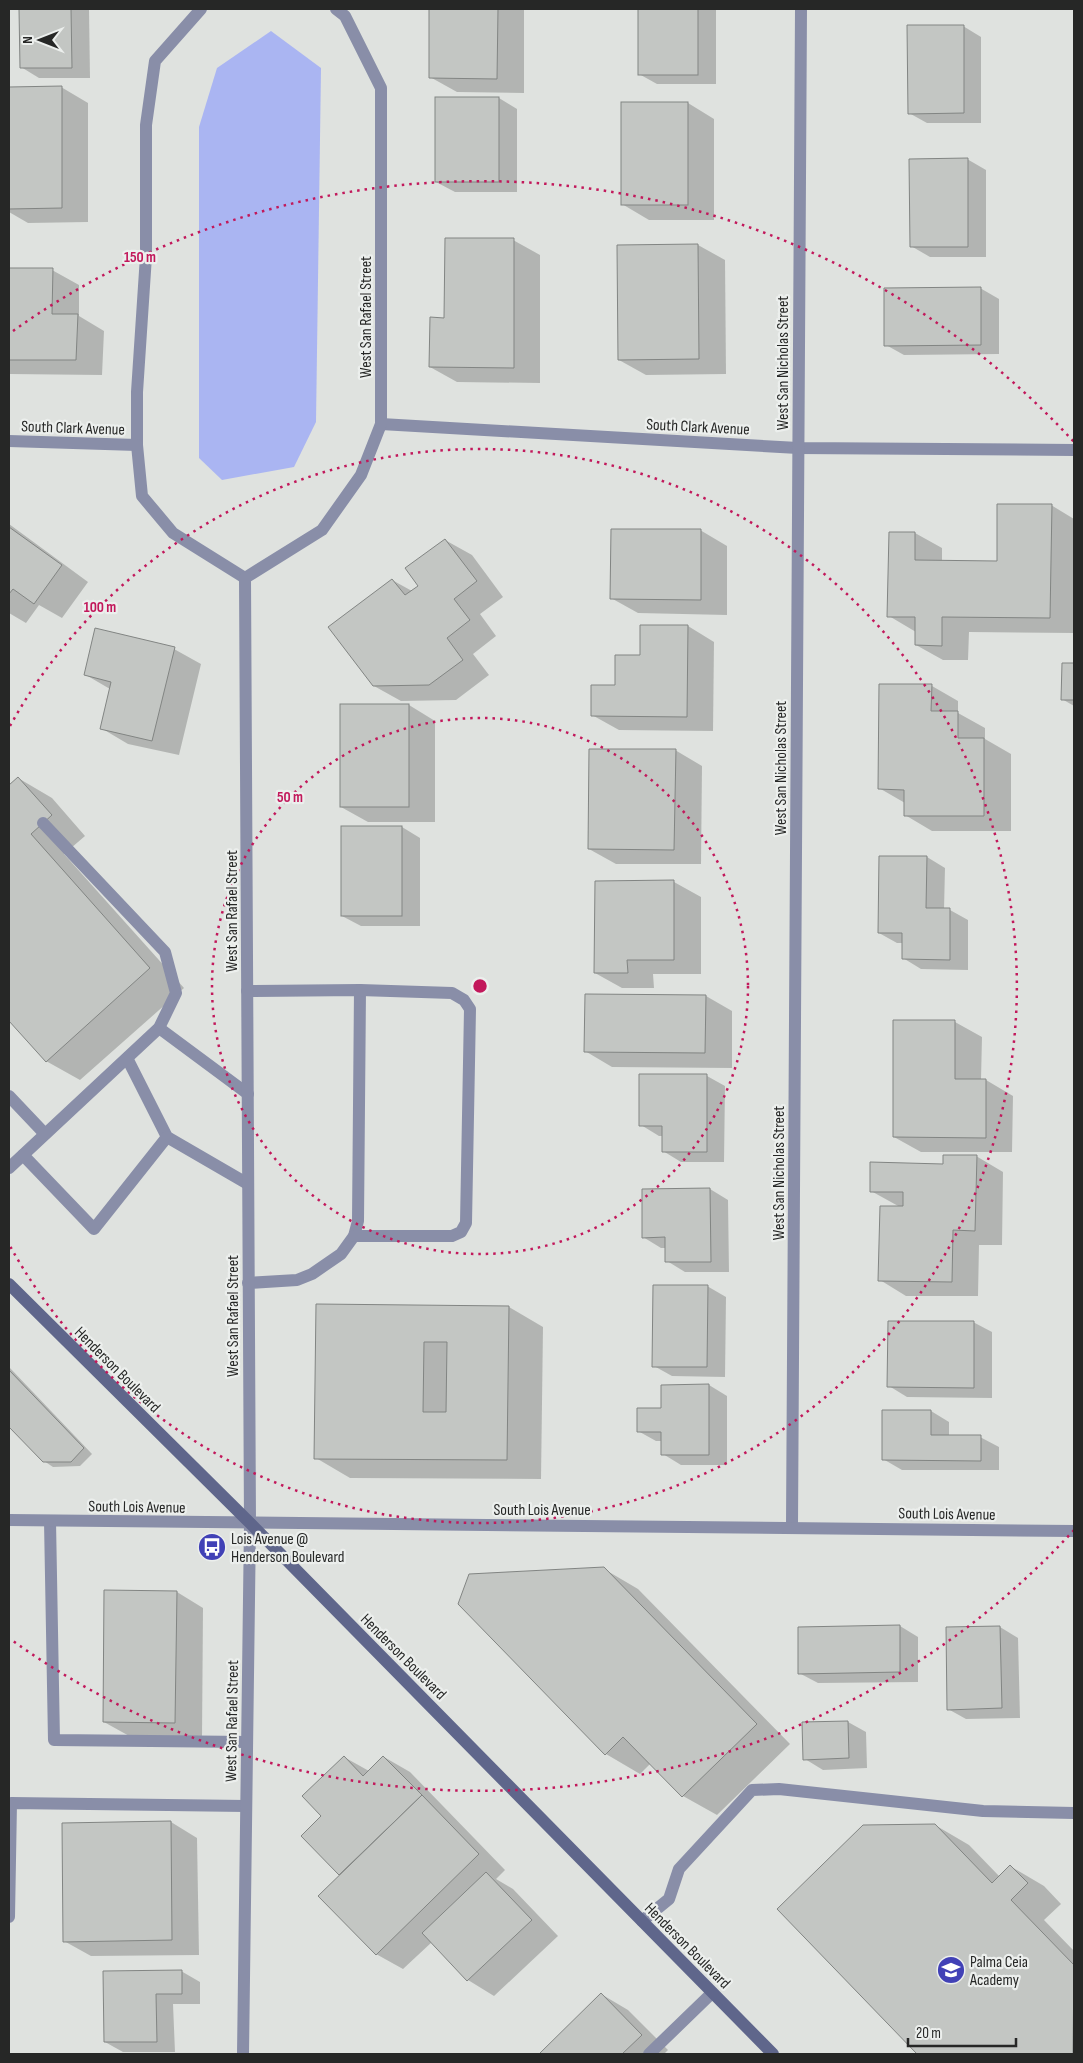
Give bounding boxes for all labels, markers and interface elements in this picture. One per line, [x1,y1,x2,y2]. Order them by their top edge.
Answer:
north arrow [15,15,65,65]
text: N [19,36,36,44]
text: 150 m [124,248,156,267]
street label: West San Rafael Street [357,256,376,378]
street label: West San Nicholas Street [774,296,793,430]
street label: South Clark Avenue [646,415,750,440]
street label: South Clark Avenue [21,417,125,440]
text: 100 m [84,598,116,617]
street label: West San Nicholas Street [772,701,791,835]
text: 50 m [277,788,303,807]
street label: West San Rafael Street [223,850,242,972]
centre of rings [471,977,489,995]
street label: West San Nicholas Street [770,1106,789,1240]
street label: West San Rafael Street [224,1255,243,1377]
street label: Henderson Boulevard [70,1323,164,1417]
street label: South Lois Avenue [88,1497,186,1518]
street label: South Lois Avenue [493,1501,591,1520]
street label: South Lois Avenue [898,1504,996,1525]
place label: Lois Avenue @ Henderson Boulevard [231,1530,345,1567]
bus stop icon: Lois Avenue @ Henderson Boulevard [197,1532,227,1562]
street label: Henderson Boulevard [356,1610,450,1704]
street label: West San Rafael Street [222,1660,243,1782]
street label: Henderson Boulevard [640,1899,734,1993]
place label: Palma Ceia Academy [969,1953,1028,1990]
school or university icon: Palma Ceia Academy [936,1955,966,1985]
scale bar [908,2016,1016,2048]
text: 20 m [916,2024,941,2043]

